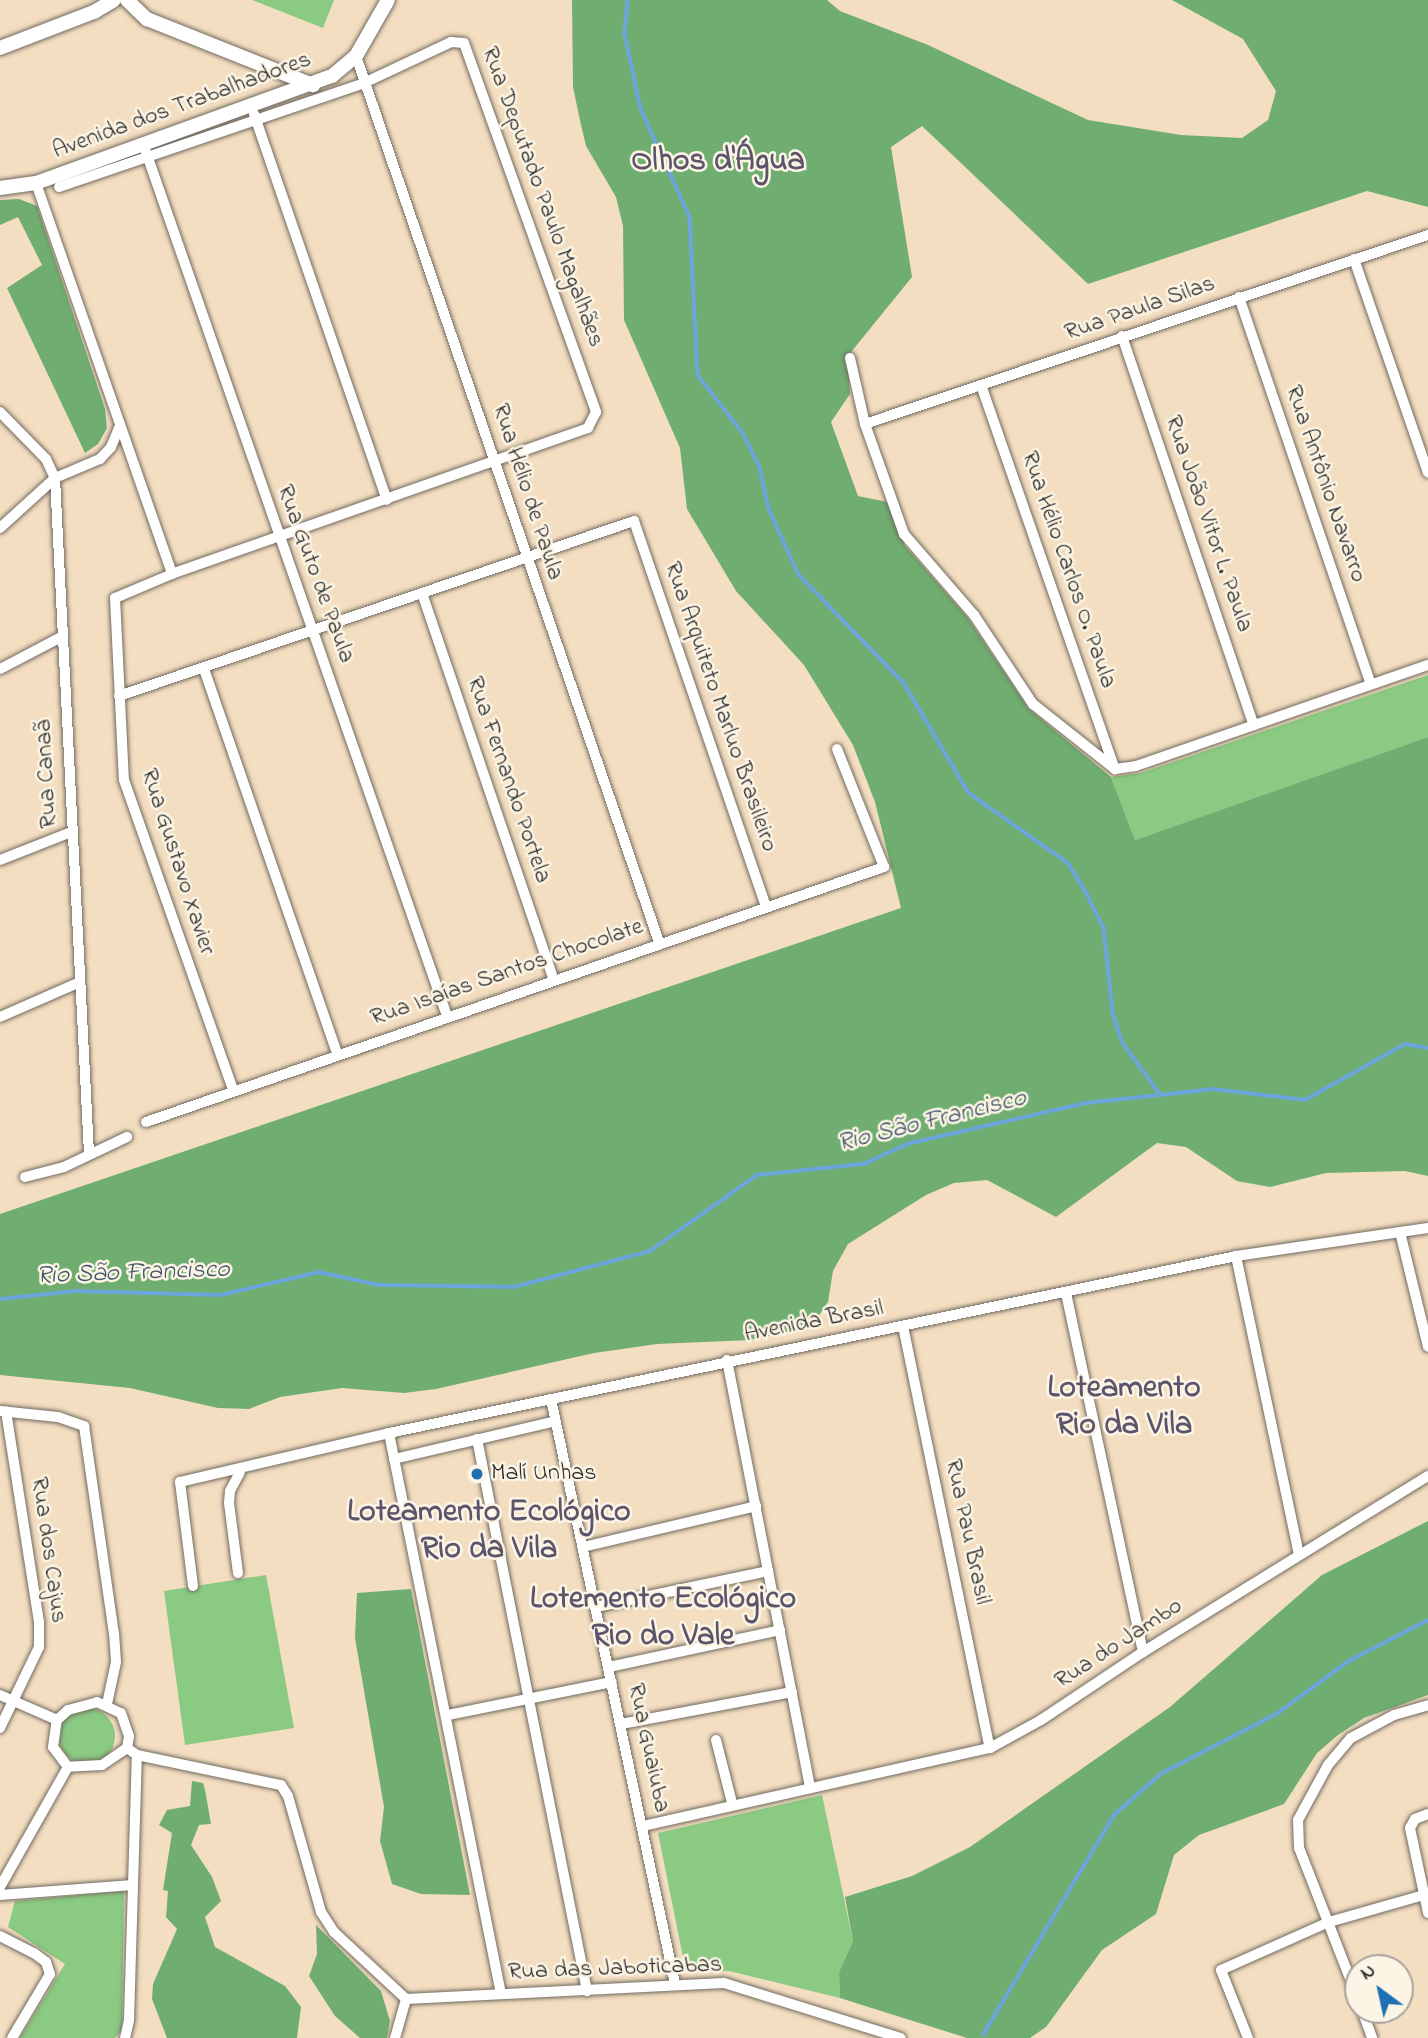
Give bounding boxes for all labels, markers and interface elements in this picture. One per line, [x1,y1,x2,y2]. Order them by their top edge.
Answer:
street label: Rua Deputado Paulo Magalhães [474,43,610,351]
street label: Avenida dos Trabalhadores [49,46,315,166]
district label: Olhos d'Água [631,143,805,181]
street label: Rua Paula Silas [1061,270,1219,348]
street label: Rua Antônio Navarro [1278,382,1372,586]
street label: Rua Hélio de Paula [485,400,569,584]
street label: Rua João Vitor L. Paula [1157,412,1259,636]
street label: Rua Hélio Carlos O. Paula [1014,448,1122,692]
street label: Rua Guto de Paula [269,481,361,667]
street label: Rua Arquiteto Marluo Brasileiro [657,558,783,856]
street label: Rua Fernando Portela [459,673,557,887]
street label: Rua Canaã [30,719,64,829]
street label: Rua Gustavo Xavier [133,765,221,959]
street label: Rua Isaías Santos Chocolate [367,913,647,1033]
water label: Rio São Francisco [835,1083,1029,1161]
water label: Rio São Francisco [36,1255,230,1293]
street label: Avenida Brasil [742,1294,886,1350]
district label: Loteamento Rio da Vila [1047,1371,1201,1446]
street label: Rua Pau Brasil [938,1457,996,1607]
place label: Malí Unhas [491,1460,596,1488]
marker: Malí Unhas [469,1466,485,1482]
street label: Rua dos Cajus [24,1475,72,1625]
district label: Loteamento Ecológico Rio da Vila [347,1495,631,1570]
district label: Lotemento Ecológico Rio do Vale [530,1582,796,1657]
street label: Rua do Jambo [1050,1592,1188,1696]
street label: Rua Guaiuba [620,1681,676,1815]
street label: Rua das Jaboticabas [507,1951,723,1987]
north arrow [1344,1954,1414,2024]
text: N [1356,1958,1381,1987]

